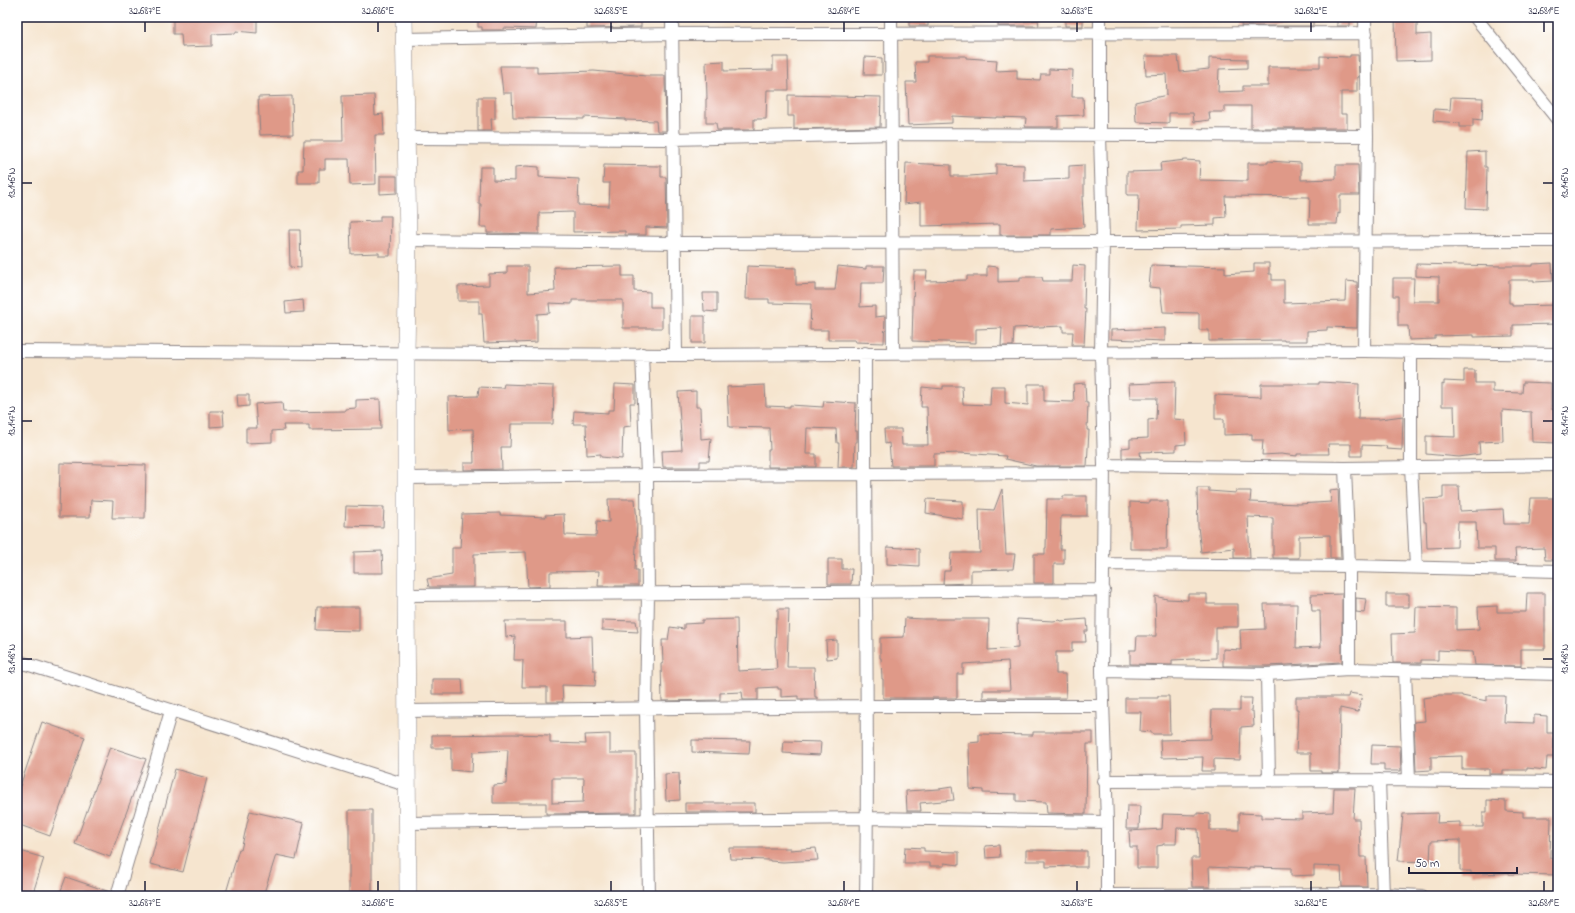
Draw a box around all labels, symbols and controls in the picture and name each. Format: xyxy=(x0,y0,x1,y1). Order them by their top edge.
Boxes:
text: 32.687°E xyxy=(129,4,161,19)
text: 32.686°E xyxy=(362,4,394,19)
text: 32.685°E xyxy=(594,4,628,19)
text: 32.684°E xyxy=(828,4,860,19)
text: 32.683°E xyxy=(1061,4,1093,19)
text: 32.682°E xyxy=(1295,4,1328,19)
text: 32.681°E xyxy=(1528,4,1560,19)
text: 13.146°N xyxy=(5,168,20,198)
text: 13.146°N xyxy=(1558,168,1573,198)
text: 13.147°N xyxy=(5,406,20,436)
text: 13.147°N xyxy=(1558,406,1573,436)
text: 13.148°N xyxy=(5,644,20,674)
text: 13.148°N xyxy=(1558,644,1573,674)
scale bar xyxy=(1409,849,1517,875)
text: 50 m xyxy=(1415,855,1439,873)
text: 32.687°E xyxy=(129,896,161,911)
text: 32.686°E xyxy=(362,896,394,911)
text: 32.685°E xyxy=(594,896,628,911)
text: 32.684°E xyxy=(828,896,860,911)
text: 32.683°E xyxy=(1061,896,1093,911)
text: 32.682°E xyxy=(1295,896,1328,911)
text: 32.681°E xyxy=(1528,896,1560,911)

